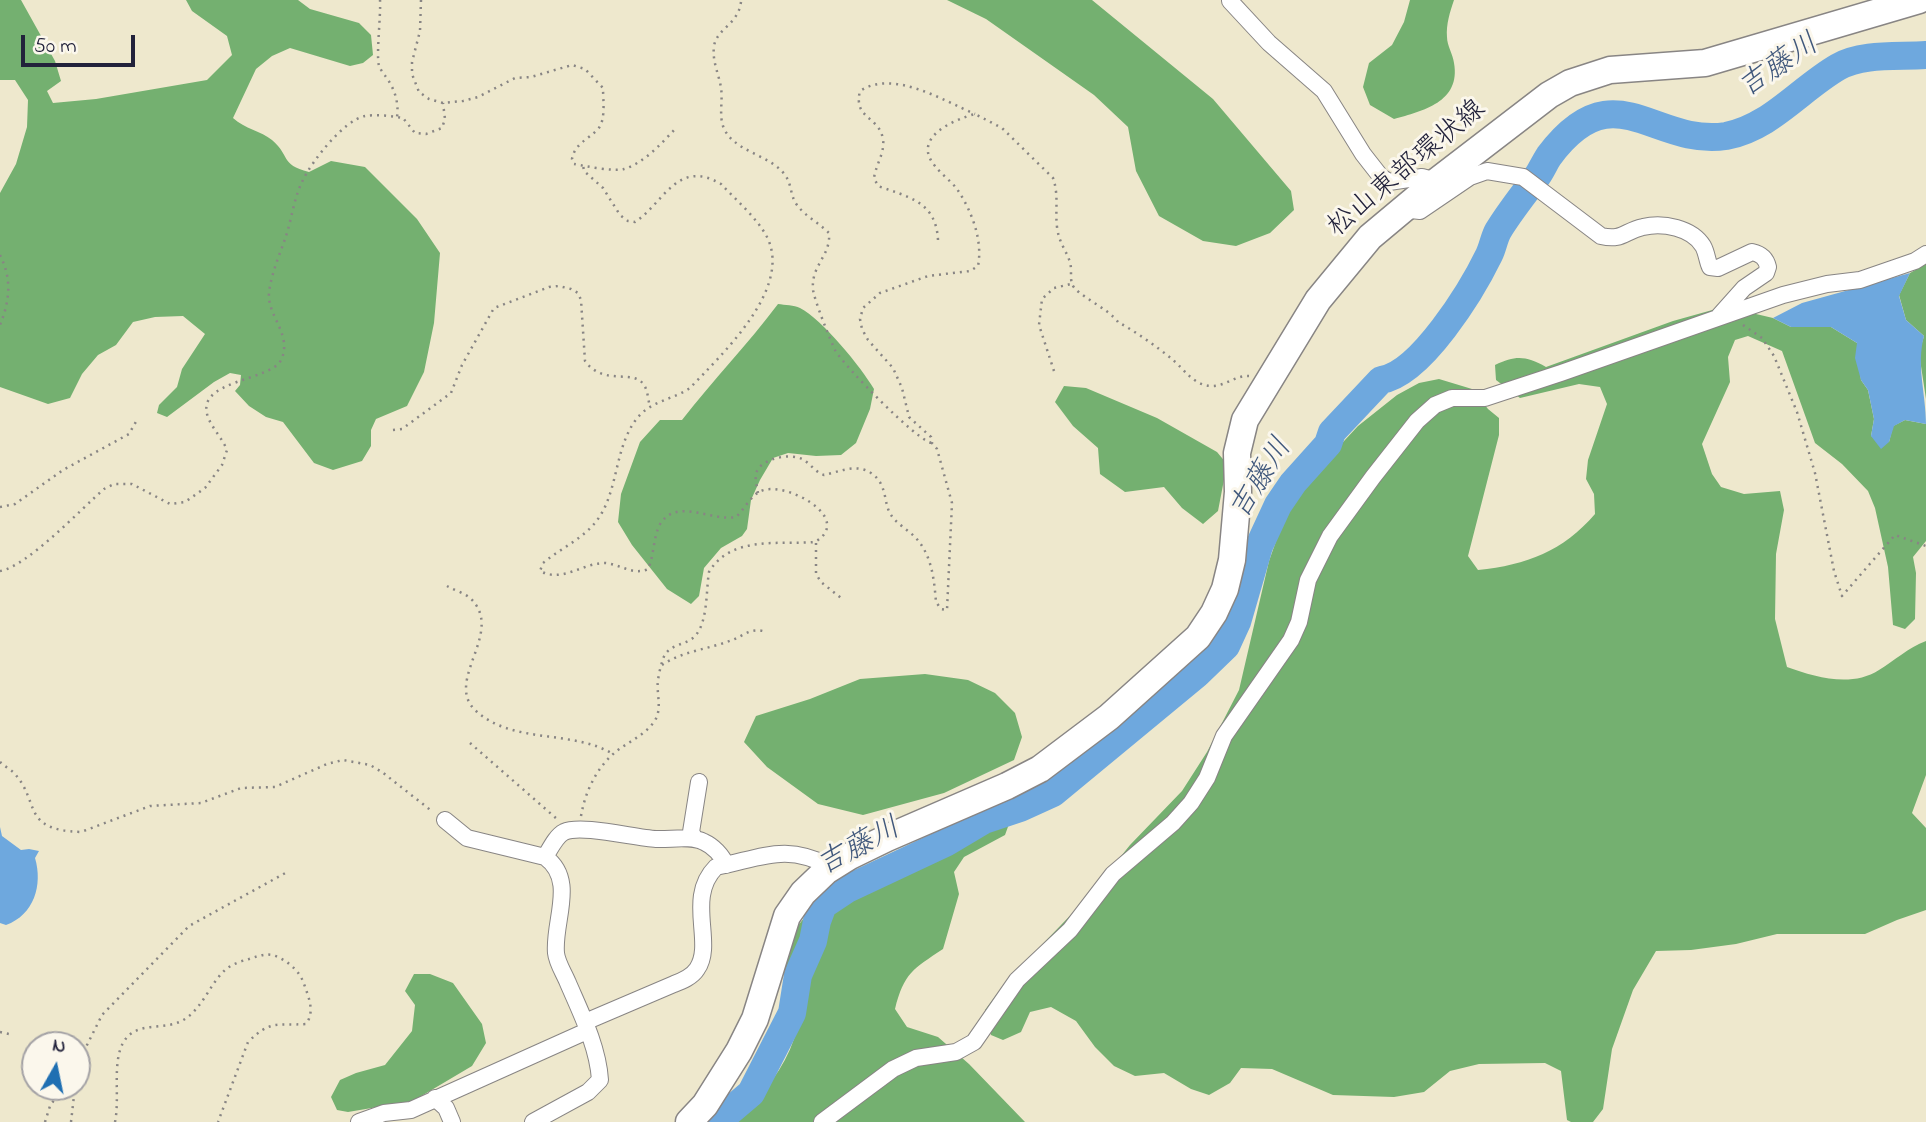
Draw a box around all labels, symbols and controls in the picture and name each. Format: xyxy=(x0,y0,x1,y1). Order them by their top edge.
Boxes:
scale bar xyxy=(24,21,138,65)
water label: 吉藤川 xyxy=(1733,28,1827,108)
text: 50 m xyxy=(34,32,77,62)
street label: 松山東部環状線 xyxy=(1322,94,1494,246)
water label: 吉藤川 xyxy=(1224,432,1302,528)
water label: 吉藤川 xyxy=(812,812,908,886)
north arrow xyxy=(21,1031,91,1101)
text: N xyxy=(51,1032,67,1061)

